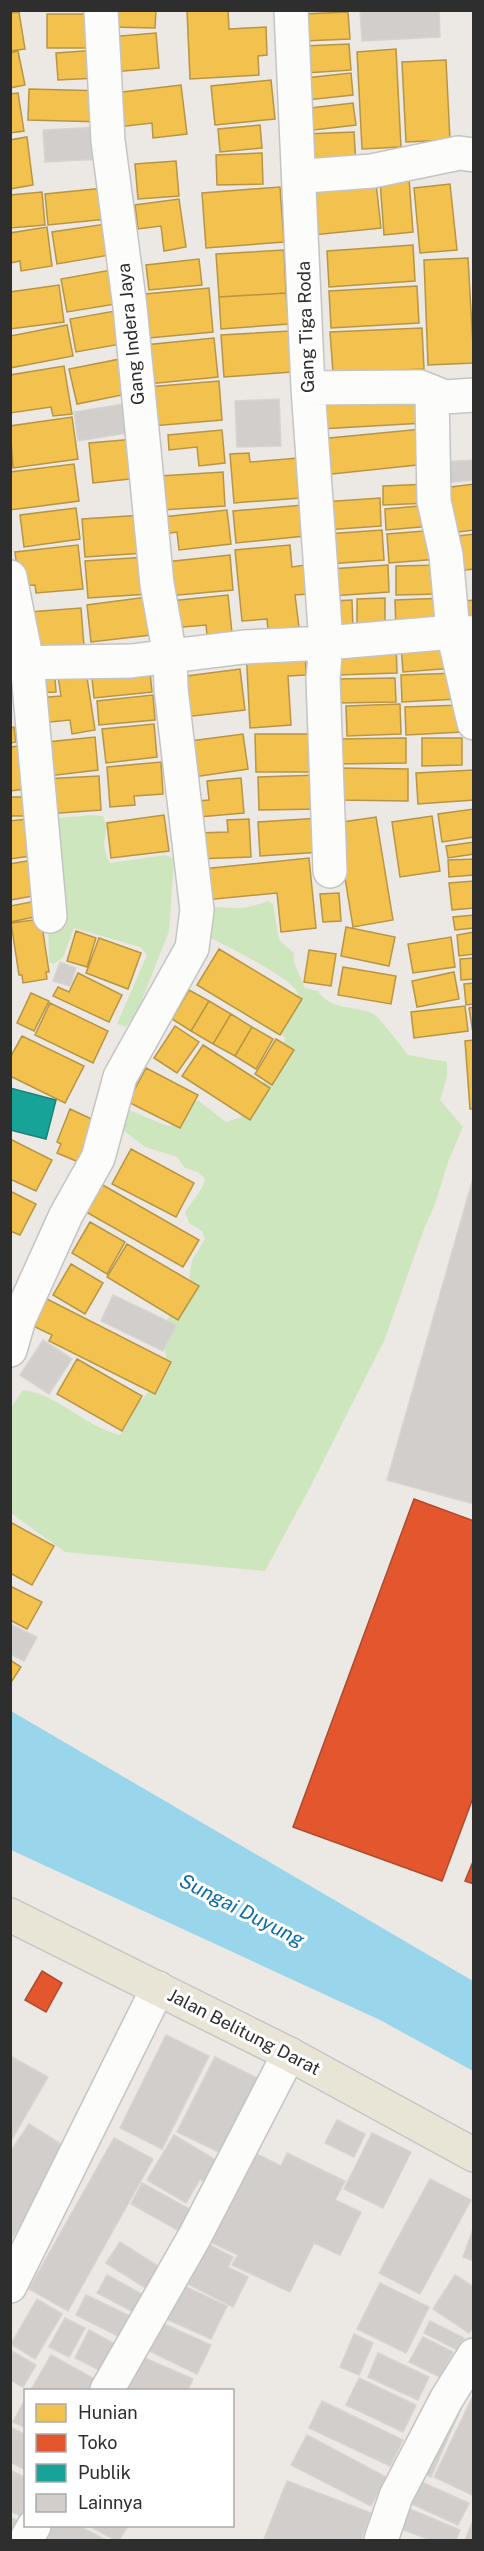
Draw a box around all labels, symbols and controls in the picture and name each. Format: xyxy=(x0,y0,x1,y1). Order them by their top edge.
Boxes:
street label: Gang Tiga Roda xyxy=(293,261,318,393)
street label: Gang Indera Jaya xyxy=(113,262,148,406)
water label: Sungai Duyung xyxy=(176,1868,309,1952)
street label: Jalan Belitung Darat xyxy=(164,1984,324,2079)
legend xyxy=(24,2389,234,2527)
text: Hunian xyxy=(78,2402,138,2423)
text: Toko xyxy=(78,2432,117,2453)
text: Publik xyxy=(78,2462,131,2483)
text: Lainnya xyxy=(78,2492,142,2513)

